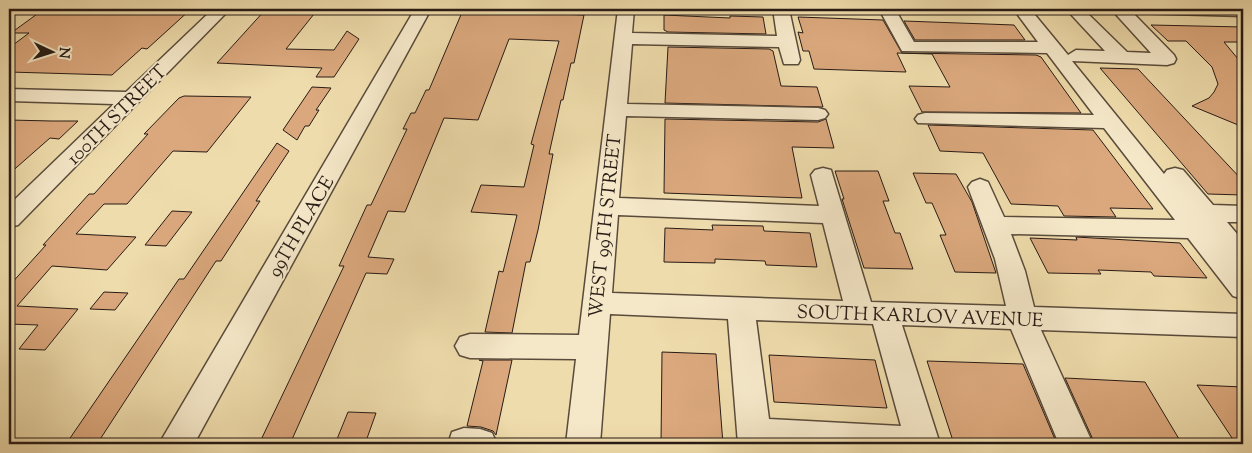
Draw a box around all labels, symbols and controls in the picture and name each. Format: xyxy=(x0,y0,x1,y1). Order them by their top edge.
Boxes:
north arrow xyxy=(28,28,78,78)
text: N xyxy=(53,46,73,59)
street label: 100TH STREET xyxy=(62,60,174,172)
street label: WEST 99TH STREET xyxy=(583,133,630,320)
street label: 99TH PLACE xyxy=(262,171,342,283)
street label: SOUTH KARLOV AVENUE xyxy=(796,300,1044,335)

